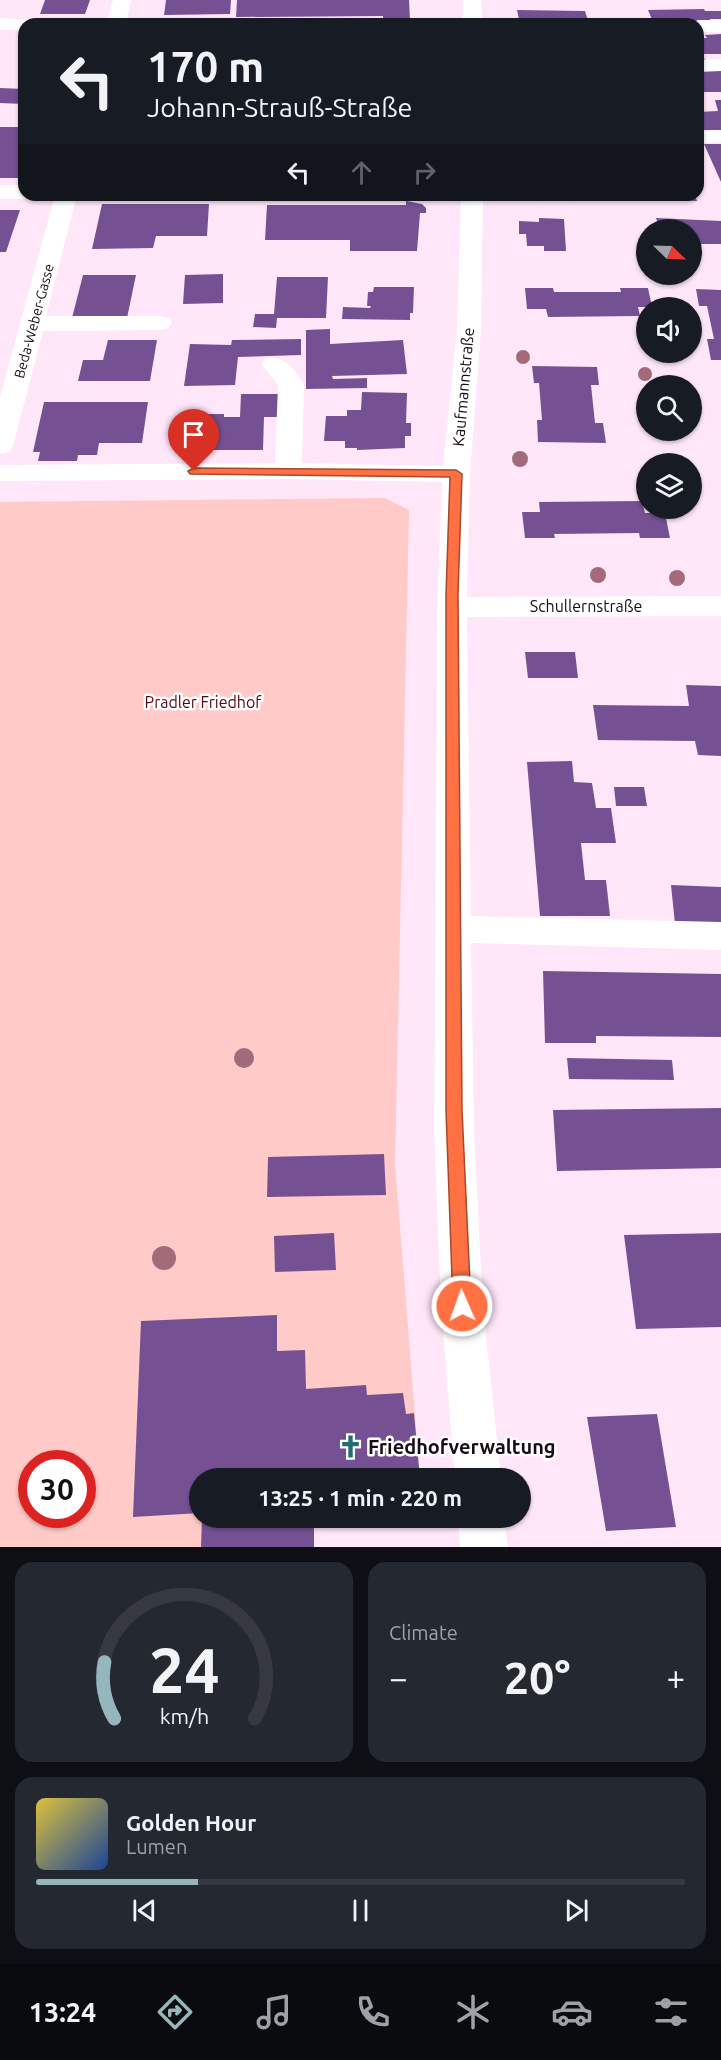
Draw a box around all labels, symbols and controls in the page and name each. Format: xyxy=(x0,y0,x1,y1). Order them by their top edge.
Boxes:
icon: left xyxy=(48,42,126,120)
text: 170 m xyxy=(147,43,264,90)
text: Johann-Strauß-Straße xyxy=(147,92,412,122)
icon: left xyxy=(282,156,315,189)
icon: ahead xyxy=(345,156,378,189)
icon: right xyxy=(408,156,441,189)
north arrow xyxy=(636,219,702,285)
map controls xyxy=(636,219,702,519)
street label: Beda-Weber-Gasse xyxy=(11,262,57,380)
button: sound xyxy=(636,297,702,363)
street label: Kaufmannstraße xyxy=(449,327,477,447)
button: search xyxy=(636,375,702,441)
pin xyxy=(168,409,219,471)
icon: arrive xyxy=(177,418,210,451)
button: layers xyxy=(636,453,702,519)
street label: Schullernstraße xyxy=(530,597,642,615)
park label: Pradler Friedhof xyxy=(145,693,262,711)
position arrow xyxy=(430,1274,494,1338)
church icon: Friedhofverwaltung xyxy=(337,1433,363,1459)
place label: Friedhofverwaltung xyxy=(368,1435,556,1458)
speed limit sign: 30 xyxy=(18,1450,96,1528)
text: 13:25 · 1 min · 220 m xyxy=(258,1485,462,1510)
text: Climate xyxy=(389,1621,458,1644)
text: 24 xyxy=(149,1635,219,1705)
text: 20° xyxy=(504,1652,570,1703)
text: − xyxy=(389,1659,408,1696)
text: + xyxy=(666,1659,685,1696)
text: km/h xyxy=(159,1704,209,1728)
text: Golden Hour xyxy=(126,1810,256,1835)
text: Lumen xyxy=(126,1835,187,1858)
icon: previous xyxy=(128,1894,161,1927)
icon: pause xyxy=(344,1894,377,1927)
icon: next xyxy=(560,1894,593,1927)
icon: directions xyxy=(154,1991,196,2033)
icon: music xyxy=(253,1991,295,2033)
icon: phone xyxy=(352,1991,394,2033)
icon: climate xyxy=(452,1991,494,2033)
icon: car xyxy=(551,1991,593,2033)
icon: filters xyxy=(650,1991,692,2033)
text: 13:24 xyxy=(29,1997,96,2027)

